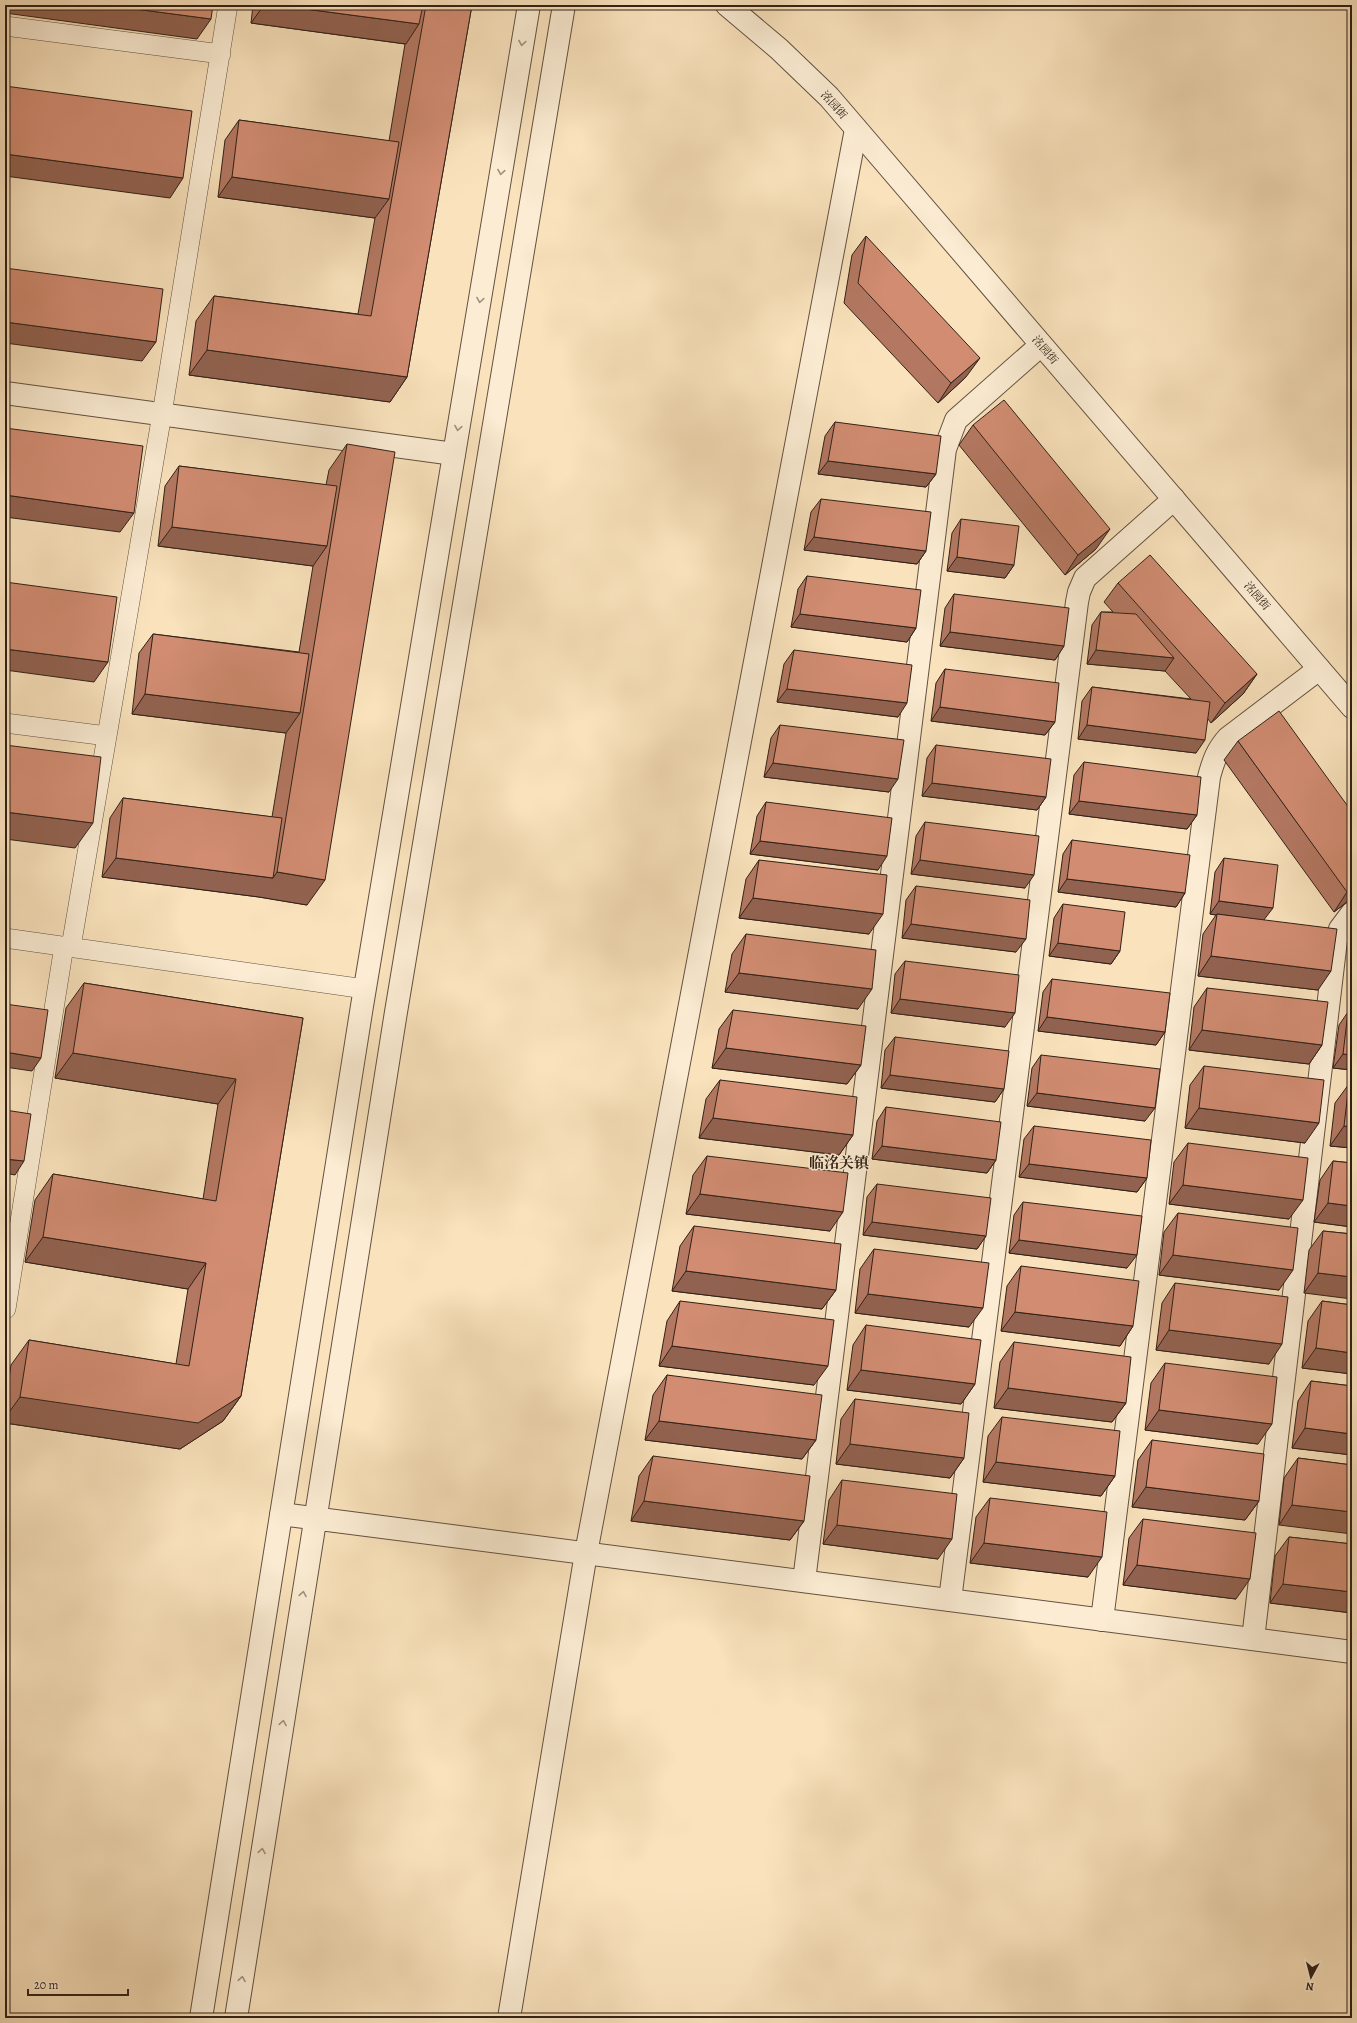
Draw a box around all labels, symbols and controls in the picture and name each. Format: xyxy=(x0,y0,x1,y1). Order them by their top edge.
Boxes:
one-way arrow xyxy=(518,40,527,47)
street label: 洺园街 xyxy=(817,88,851,122)
one-way arrow xyxy=(497,169,506,175)
one-way arrow xyxy=(476,297,484,303)
street label: 洺园街 xyxy=(1029,333,1061,367)
one-way arrow xyxy=(454,425,463,431)
street label: 洺园街 xyxy=(1241,579,1273,613)
district label: 临洺关镇 xyxy=(809,1153,869,1173)
one-way arrow xyxy=(299,1591,307,1597)
one-way arrow xyxy=(278,1720,287,1726)
one-way arrow xyxy=(258,1848,266,1854)
north arrow xyxy=(1291,1957,1331,1997)
scale bar xyxy=(28,1971,128,1997)
one-way arrow xyxy=(237,1976,246,1983)
text: 20 m xyxy=(34,1977,58,1993)
text: N xyxy=(1305,1978,1315,1994)

